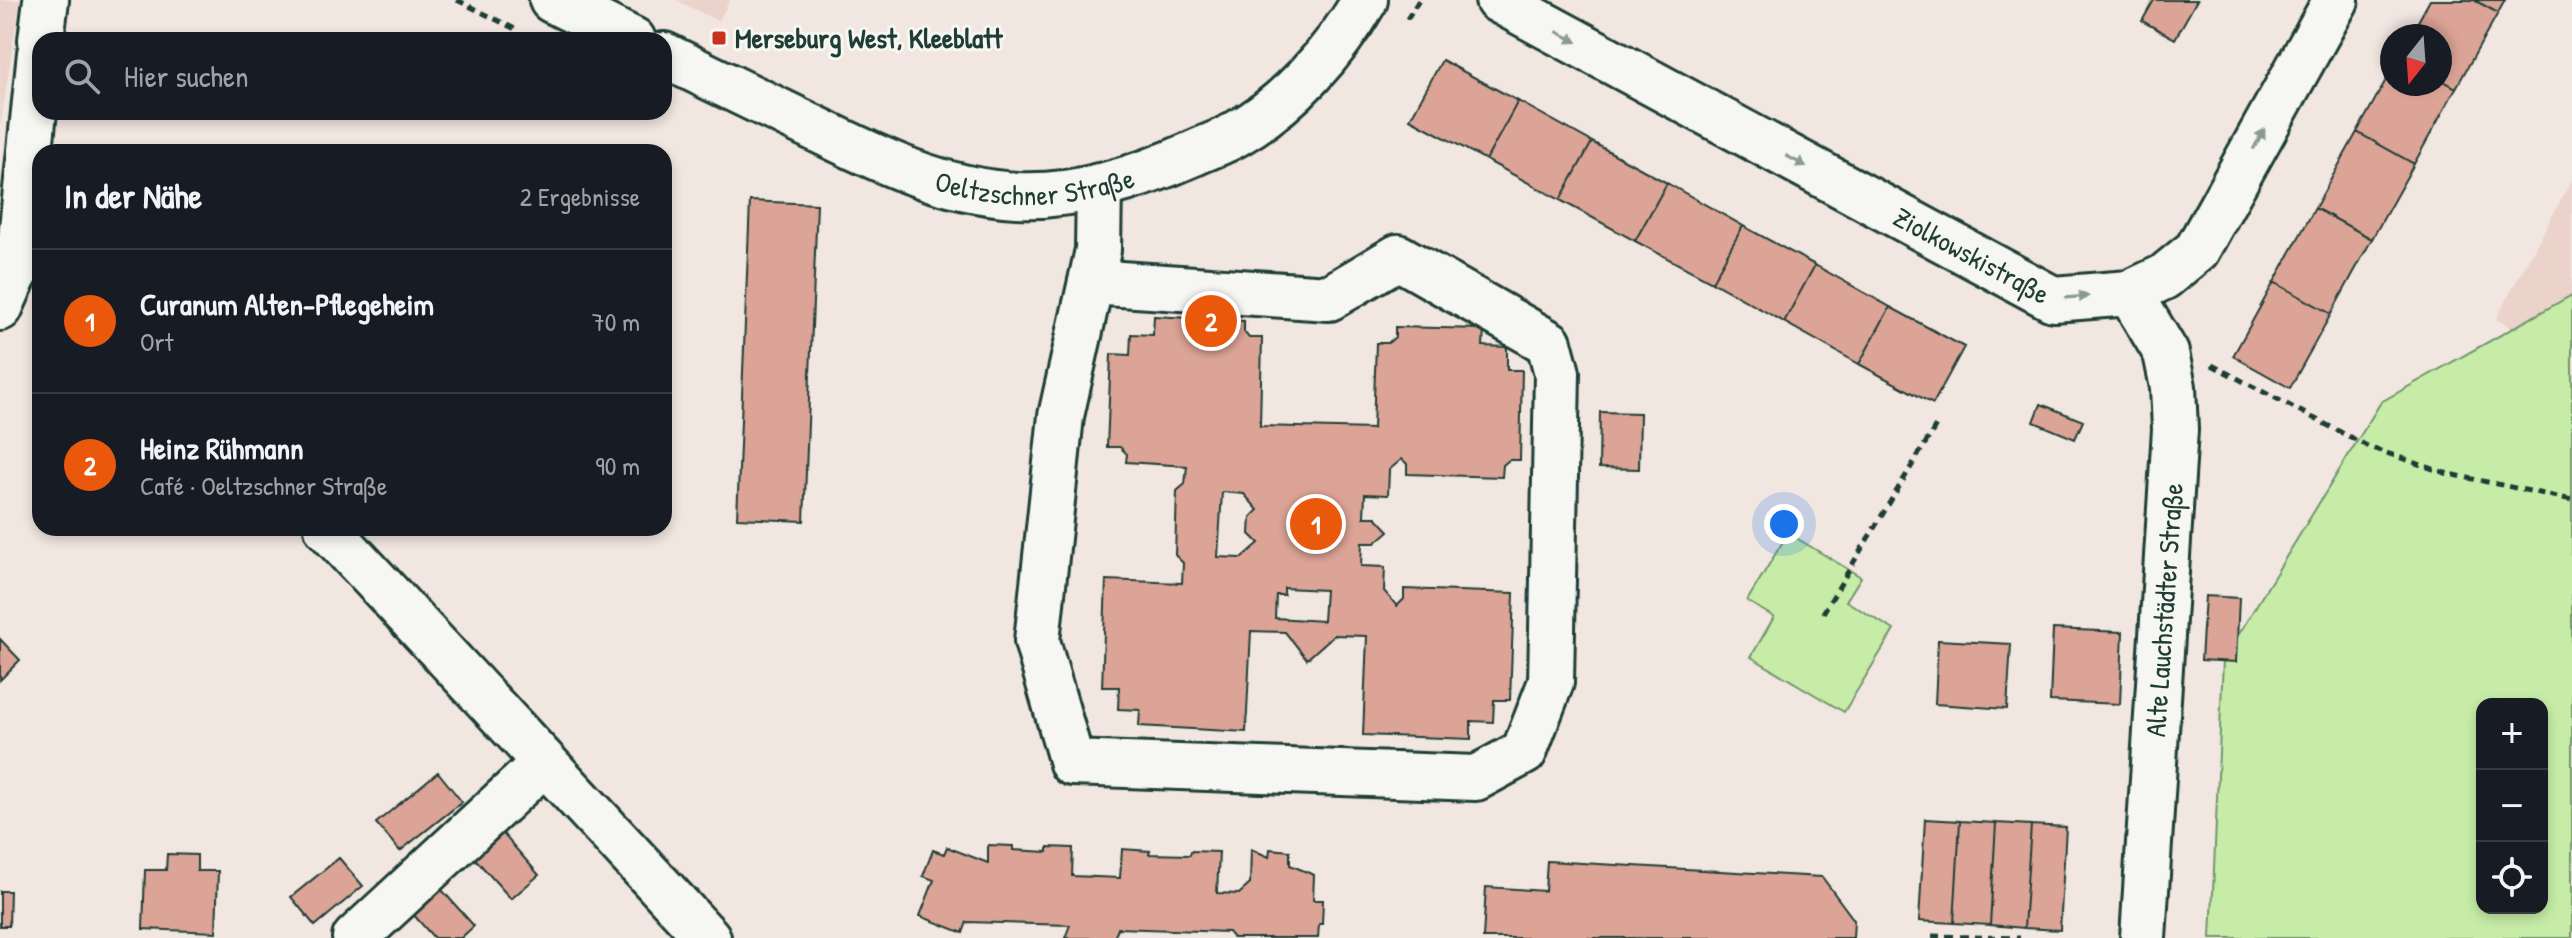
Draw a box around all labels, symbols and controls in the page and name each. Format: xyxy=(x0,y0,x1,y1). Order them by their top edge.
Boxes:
place label: Merseburg West, Kleeblatt xyxy=(735,19,1004,58)
north arrow xyxy=(2380,24,2452,96)
marker: Merseburg West, Kleeblatt xyxy=(710,29,728,47)
one-way arrow xyxy=(1556,30,1578,44)
search box xyxy=(32,32,672,120)
icon: search xyxy=(60,54,104,98)
text: Hier suchen xyxy=(124,56,248,96)
one-way arrow xyxy=(2251,128,2265,150)
one-way arrow xyxy=(1784,154,1807,167)
street label: Oeltzschner Straße xyxy=(931,159,1139,214)
text: In der Nähe xyxy=(64,173,202,219)
text: 2 Ergebnisse xyxy=(520,179,640,214)
street label: Ziolkowskistraße xyxy=(1887,198,2056,313)
text: Curanum Alten-Pflegeheim xyxy=(140,284,434,324)
one-way arrow xyxy=(2065,290,2090,303)
pin: 2 xyxy=(1185,291,1237,351)
text: 1 xyxy=(85,304,95,339)
text: 70 m xyxy=(592,304,640,339)
text: Ort xyxy=(140,324,173,359)
text: Heinz Rühmann xyxy=(140,428,304,468)
text: 2 xyxy=(84,448,96,483)
text: 90 m xyxy=(595,448,640,483)
text: Café · Oeltzschner Straße xyxy=(140,468,387,503)
street label: Alte Lauchstädter Straße xyxy=(2136,482,2192,738)
pin: 1 xyxy=(1290,494,1342,554)
your location xyxy=(1764,504,1804,544)
map controls xyxy=(2476,698,2548,914)
button: + xyxy=(2476,698,2548,770)
button: − xyxy=(2476,770,2548,842)
button: locate xyxy=(2476,842,2548,914)

